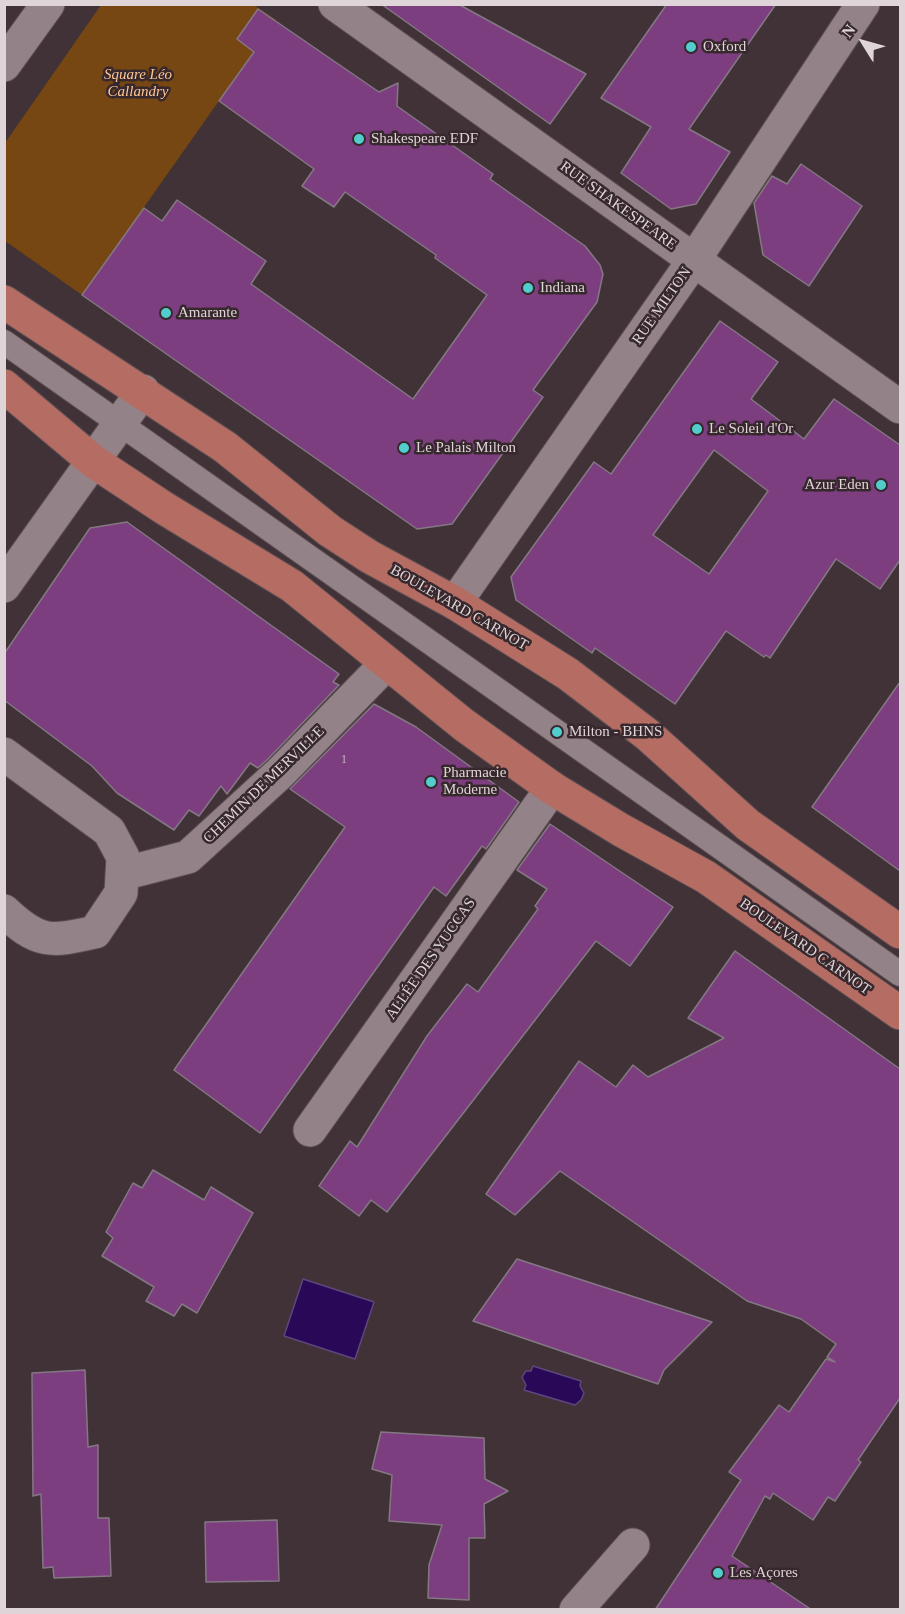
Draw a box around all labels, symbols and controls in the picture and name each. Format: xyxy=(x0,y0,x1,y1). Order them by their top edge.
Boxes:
north arrow xyxy=(833,12,893,72)
text: N xyxy=(838,21,858,41)
place label: Oxford xyxy=(703,38,746,56)
marker: Oxford xyxy=(684,40,698,54)
park label: Square Léo Callandry xyxy=(104,66,172,101)
place label: Shakespeare EDF xyxy=(371,130,478,148)
marker: Shakespeare EDF xyxy=(352,132,366,146)
street label: RUE SHAKESPEARE xyxy=(556,158,680,254)
street label: RUE MILTON xyxy=(629,264,695,348)
place label: Indiana xyxy=(540,279,585,297)
marker: Indiana xyxy=(521,281,535,295)
place label: Amarante xyxy=(178,304,237,322)
marker: Amarante xyxy=(159,306,173,320)
place label: Le Soleil d'Or xyxy=(709,420,793,438)
marker: Le Soleil d'Or xyxy=(690,422,704,436)
place label: Le Palais Milton xyxy=(416,439,516,457)
marker: Le Palais Milton xyxy=(397,441,411,455)
place label: Azur Eden xyxy=(804,476,869,494)
marker: Azur Eden xyxy=(874,478,888,492)
street label: BOULEVARD CARNOT xyxy=(387,561,531,655)
street label: CHEMIN DE MERVILLE xyxy=(200,723,328,847)
place label: Milton - BHNS xyxy=(569,723,662,741)
marker: Milton - BHNS xyxy=(550,725,564,739)
house number: 1 xyxy=(341,753,347,767)
place label: Pharmacie Moderne xyxy=(443,764,506,799)
marker: Pharmacie Moderne xyxy=(424,775,438,789)
street label: ALLÉE DES YUCCAS xyxy=(382,895,480,1023)
street label: BOULEVARD CARNOT xyxy=(736,895,874,999)
place label: Les Açores xyxy=(730,1564,798,1582)
marker: Les Açores xyxy=(711,1566,725,1580)

